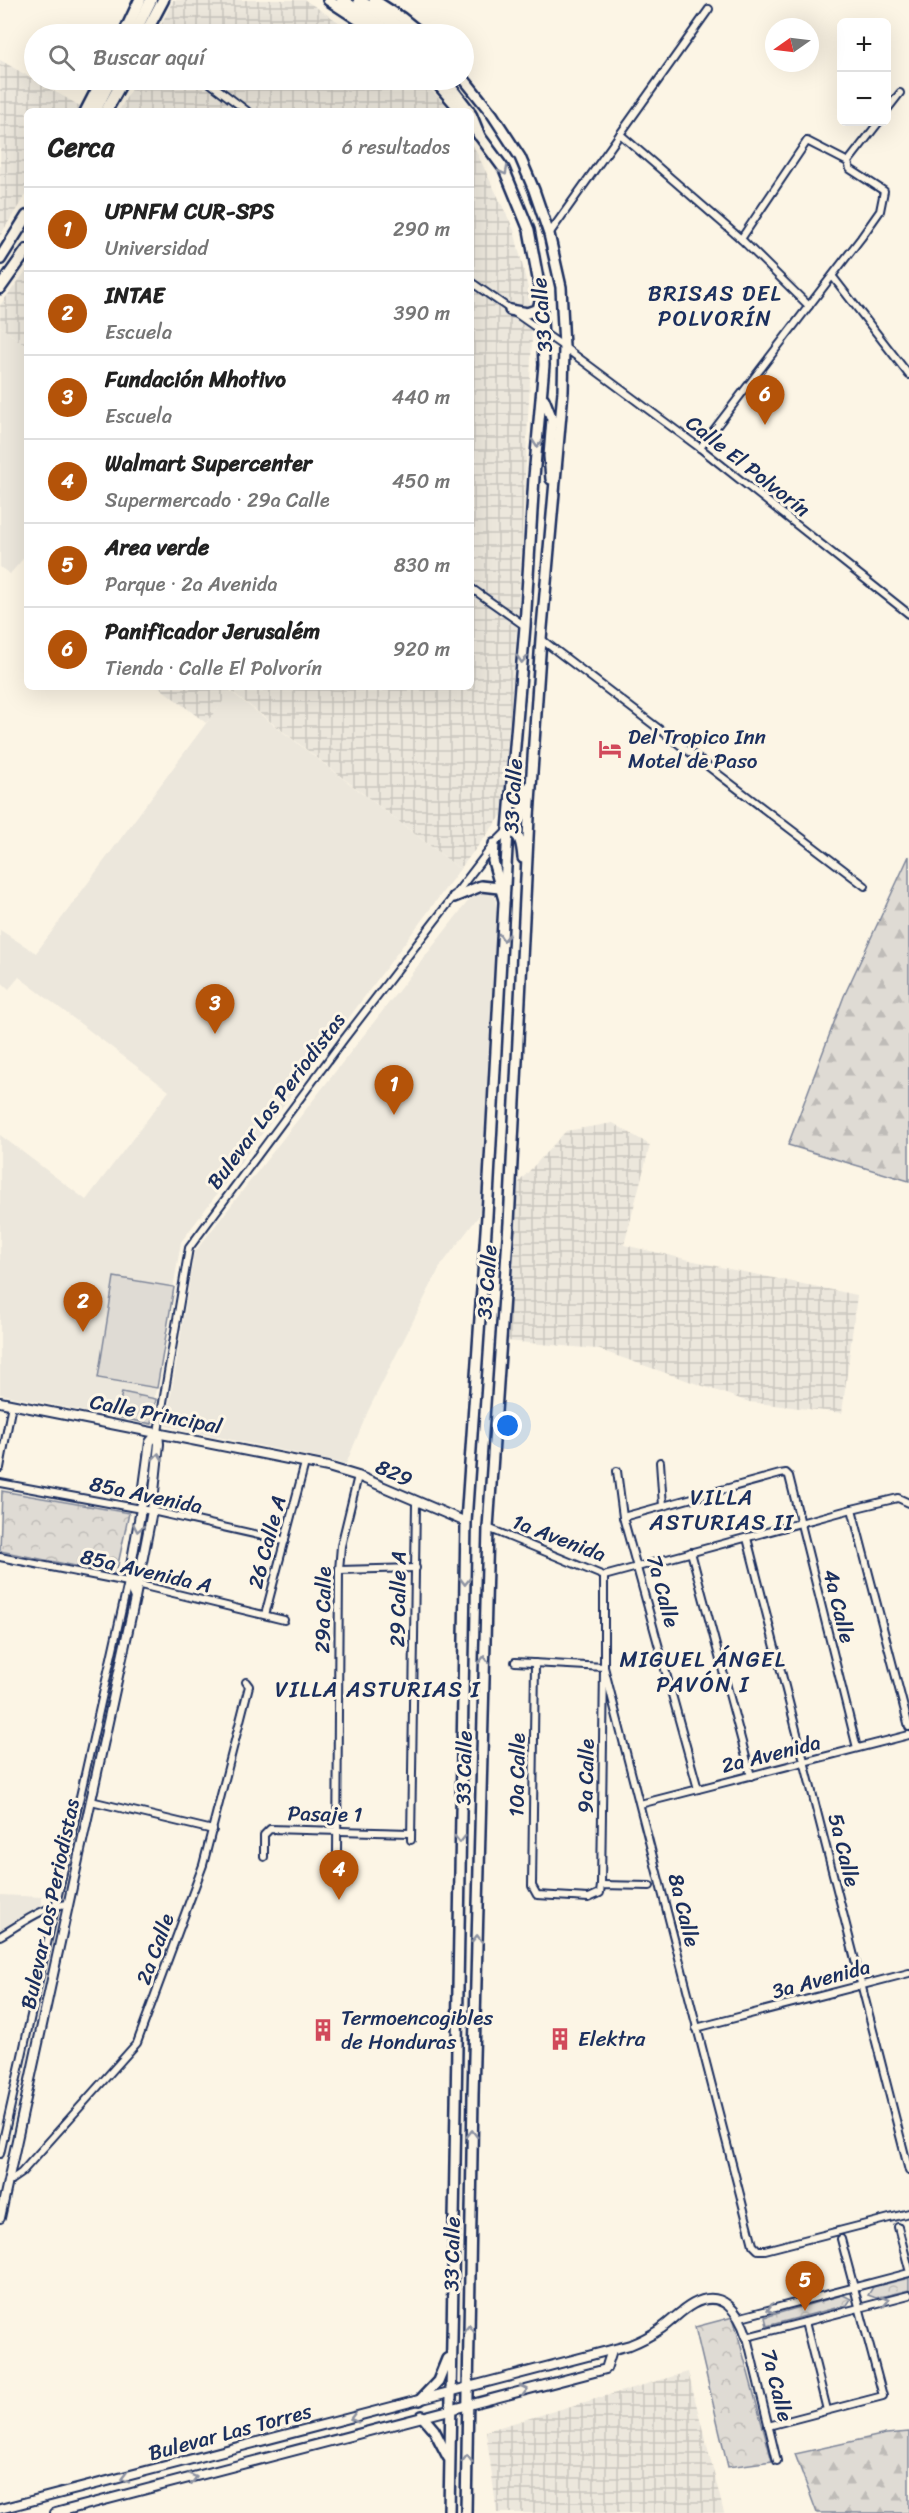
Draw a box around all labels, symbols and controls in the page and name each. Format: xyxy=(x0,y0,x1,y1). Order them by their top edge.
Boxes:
north arrow xyxy=(765,18,819,72)
map controls xyxy=(837,18,891,126)
button: + xyxy=(837,18,891,72)
search box xyxy=(24,24,474,90)
text: Buscar aquí xyxy=(93,38,205,77)
icon: search xyxy=(45,41,78,74)
button: − xyxy=(837,72,891,126)
text: Cerca xyxy=(48,124,114,170)
text: 6 resultados xyxy=(342,130,450,165)
one-way arrow xyxy=(497,165,508,176)
text: UPNFM CUR-SPS xyxy=(105,192,274,231)
text: 1 xyxy=(63,212,72,247)
text: 290 m xyxy=(393,212,450,247)
text: Universidad xyxy=(105,231,208,266)
district label: BRISAS DEL POLVORÍN xyxy=(648,274,782,338)
text: INTAE xyxy=(105,276,165,315)
street label: 33 Calle xyxy=(520,276,564,354)
text: 2 xyxy=(62,296,73,331)
text: 390 m xyxy=(394,296,450,331)
text: Escuela xyxy=(105,315,172,350)
text: Fundación Mhotivo xyxy=(105,360,286,399)
pin: 6 xyxy=(746,376,784,425)
text: 3 xyxy=(62,380,73,415)
text: 440 m xyxy=(392,380,450,415)
text: Escuela xyxy=(105,399,172,434)
street label: Calle El Polvorín xyxy=(677,405,819,527)
one-way arrow xyxy=(531,439,544,448)
text: Walmart Supercenter xyxy=(105,444,312,483)
text: 4 xyxy=(61,464,74,499)
text: 450 m xyxy=(392,464,450,499)
text: Supermercado · 29a Calle xyxy=(105,483,330,518)
text: Area verde xyxy=(105,528,209,567)
text: 5 xyxy=(61,548,74,583)
text: 830 m xyxy=(394,548,450,583)
text: Parque · 2a Avenida xyxy=(105,567,278,602)
text: Panificador Jerusalém xyxy=(105,612,320,651)
text: 6 xyxy=(62,632,73,667)
text: 920 m xyxy=(393,632,450,667)
text: Tienda · Calle El Polvorín xyxy=(105,651,322,686)
one-way arrow xyxy=(516,654,529,663)
place label: Del Tropico Inn Motel de Paso xyxy=(628,718,766,780)
hotel icon: Del Tropico Inn Motel de Paso xyxy=(597,736,623,762)
street label: 33 Calle xyxy=(492,757,534,834)
one-way arrow xyxy=(497,933,510,942)
pin: 3 xyxy=(196,984,234,1034)
street label: Bulevar Los Periodistas xyxy=(196,1004,356,1198)
pin: 1 xyxy=(374,1066,414,1115)
street label: 33 Calle xyxy=(465,1243,509,1321)
pin: 2 xyxy=(64,1282,103,1332)
street label: Calle Principal xyxy=(87,1383,226,1446)
your location xyxy=(493,1411,522,1440)
street label: 829 xyxy=(369,1448,419,1498)
one-way arrow xyxy=(151,1452,164,1462)
street label: 85a Avenida xyxy=(86,1465,206,1526)
district label: VILLA ASTURIAS II xyxy=(648,1478,795,1542)
street label: 26 Calle A xyxy=(236,1491,298,1593)
street label: 1a Avenida xyxy=(506,1503,612,1573)
one-way arrow xyxy=(132,1523,145,1533)
street label: 85a Avenida A xyxy=(77,1537,215,1605)
street label: 7a Calle xyxy=(635,1550,691,1632)
street label: 29 Calle A xyxy=(378,1551,418,1647)
street label: 4a Calle xyxy=(812,1565,866,1647)
street label: 29a Calle xyxy=(303,1566,343,1654)
one-way arrow xyxy=(459,1576,471,1585)
district label: MIGUEL ÁNGEL PAVÓN I xyxy=(620,1640,786,1704)
one-way arrow xyxy=(478,1656,491,1665)
district label: VILLA ASTURIAS I xyxy=(275,1670,481,1709)
street label: 2a Avenida xyxy=(717,1723,825,1785)
street label: 33 Calle xyxy=(444,1730,484,1806)
street label: 10a Calle xyxy=(497,1733,537,1817)
street label: 9a Calle xyxy=(566,1738,606,1814)
street label: Pasaje 1 xyxy=(287,1794,363,1834)
street label: Bulevar Los Periodistas xyxy=(9,1795,91,2013)
street label: 5a Calle xyxy=(817,1809,871,1891)
one-way arrow xyxy=(454,1834,466,1843)
pin: 4 xyxy=(320,1850,358,1900)
street label: 8a Calle xyxy=(657,1869,711,1951)
street label: 2a Calle xyxy=(125,1908,185,1990)
one-way arrow xyxy=(471,1935,484,1944)
street label: 3a Avenida xyxy=(767,1948,875,2010)
place label: Termoencogibles de Honduras xyxy=(341,1999,493,2061)
building icon: Termoencogibles de Honduras xyxy=(310,2017,336,2043)
place label: Elektra xyxy=(578,2020,646,2058)
building icon: Elektra xyxy=(547,2026,573,2052)
one-way arrow xyxy=(466,2130,479,2139)
street label: 33 Calle xyxy=(432,2216,472,2292)
pin: 5 xyxy=(786,2262,824,2311)
one-way arrow xyxy=(880,2296,890,2309)
one-way arrow xyxy=(766,2302,776,2315)
one-way arrow xyxy=(463,2325,475,2334)
street label: 7a Calle xyxy=(750,2345,804,2425)
one-way arrow xyxy=(519,2384,529,2397)
street label: Bulevar Las Torres xyxy=(144,2392,316,2472)
one-way arrow xyxy=(349,2411,360,2423)
one-way arrow xyxy=(461,2454,473,2463)
one-way arrow xyxy=(120,2470,130,2483)
one-way arrow xyxy=(187,2473,198,2485)

